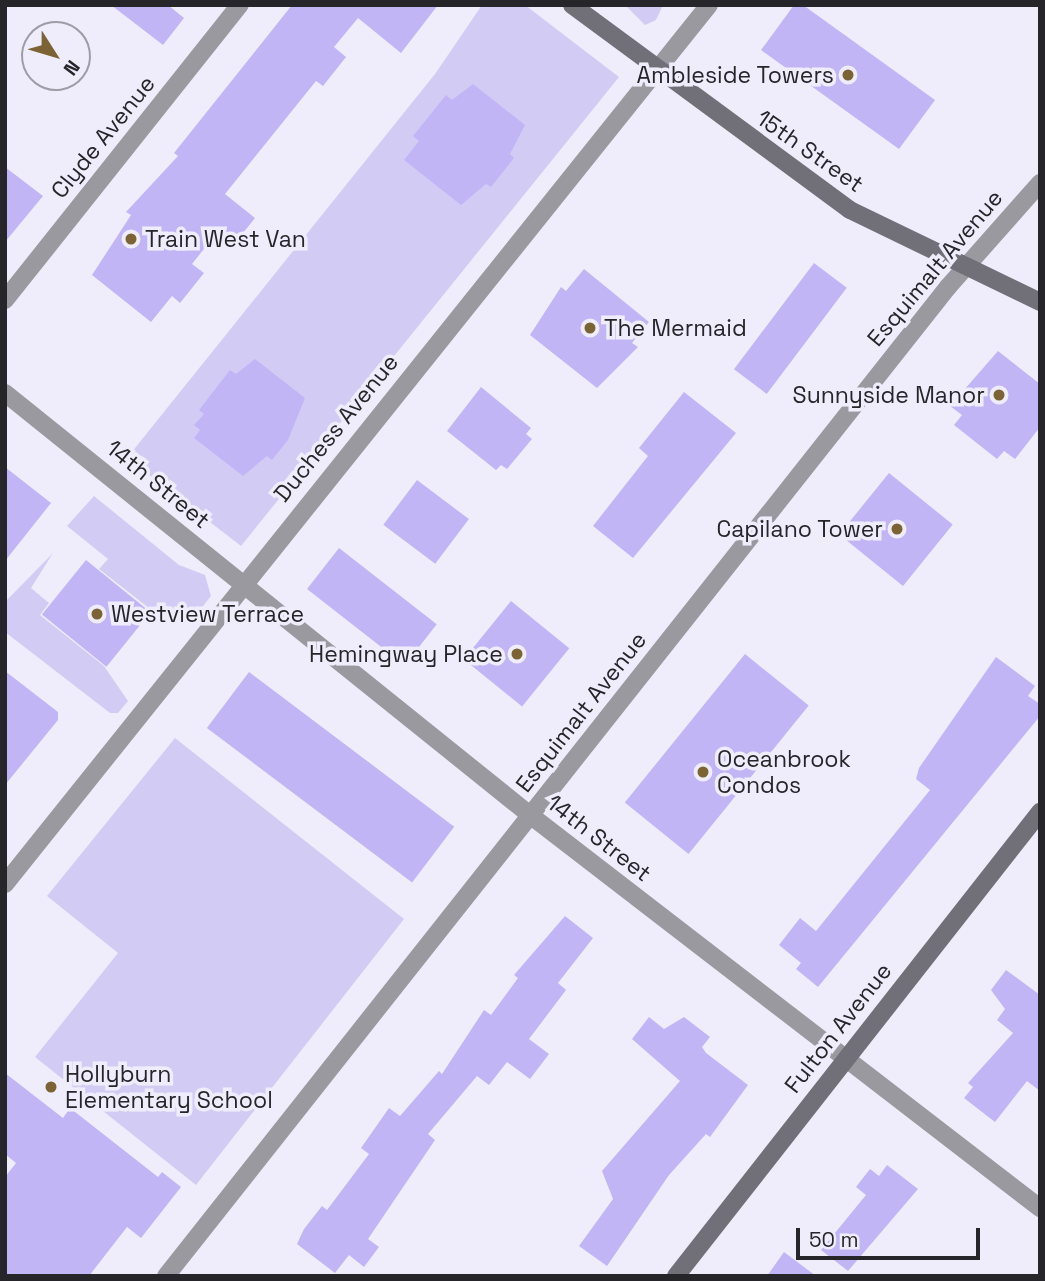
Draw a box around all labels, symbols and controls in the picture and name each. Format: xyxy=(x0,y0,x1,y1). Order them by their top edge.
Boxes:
north arrow xyxy=(21,21,91,91)
text: N xyxy=(58,55,85,80)
place label: Ambleside Towers xyxy=(636,61,834,89)
marker: Ambleside Towers xyxy=(840,67,856,83)
street label: Clyde Avenue xyxy=(45,70,161,204)
street label: 15th Street xyxy=(751,104,869,198)
street label: Esquimalt Avenue xyxy=(861,184,1009,352)
place label: Train West Van xyxy=(145,225,306,253)
marker: Train West Van xyxy=(123,231,139,247)
place label: The Mermaid xyxy=(604,314,747,342)
marker: The Mermaid xyxy=(582,320,598,336)
street label: Duchess Avenue xyxy=(268,349,404,507)
place label: Sunnyside Manor xyxy=(793,381,985,409)
marker: Sunnyside Manor xyxy=(991,387,1007,403)
street label: 14th Street xyxy=(101,434,215,534)
place label: Capilano Tower xyxy=(716,515,883,543)
marker: Capilano Tower xyxy=(889,521,905,537)
place label: Westview Terrace xyxy=(111,600,305,628)
marker: Westview Terrace xyxy=(89,606,105,622)
street label: Esquimalt Avenue xyxy=(510,626,652,798)
place label: Hemingway Place xyxy=(309,640,503,668)
marker: Hemingway Place xyxy=(509,646,525,662)
place label: Oceanbrook Condos xyxy=(717,745,851,799)
marker: Oceanbrook Condos xyxy=(695,764,711,780)
street label: 14th Street xyxy=(541,789,657,887)
street label: Fulton Avenue xyxy=(779,957,897,1099)
place label: Hollyburn Elementary School xyxy=(65,1060,273,1114)
marker: Hollyburn Elementary School xyxy=(43,1079,59,1095)
scale bar xyxy=(800,1214,984,1258)
text: 50 m xyxy=(809,1226,859,1253)

